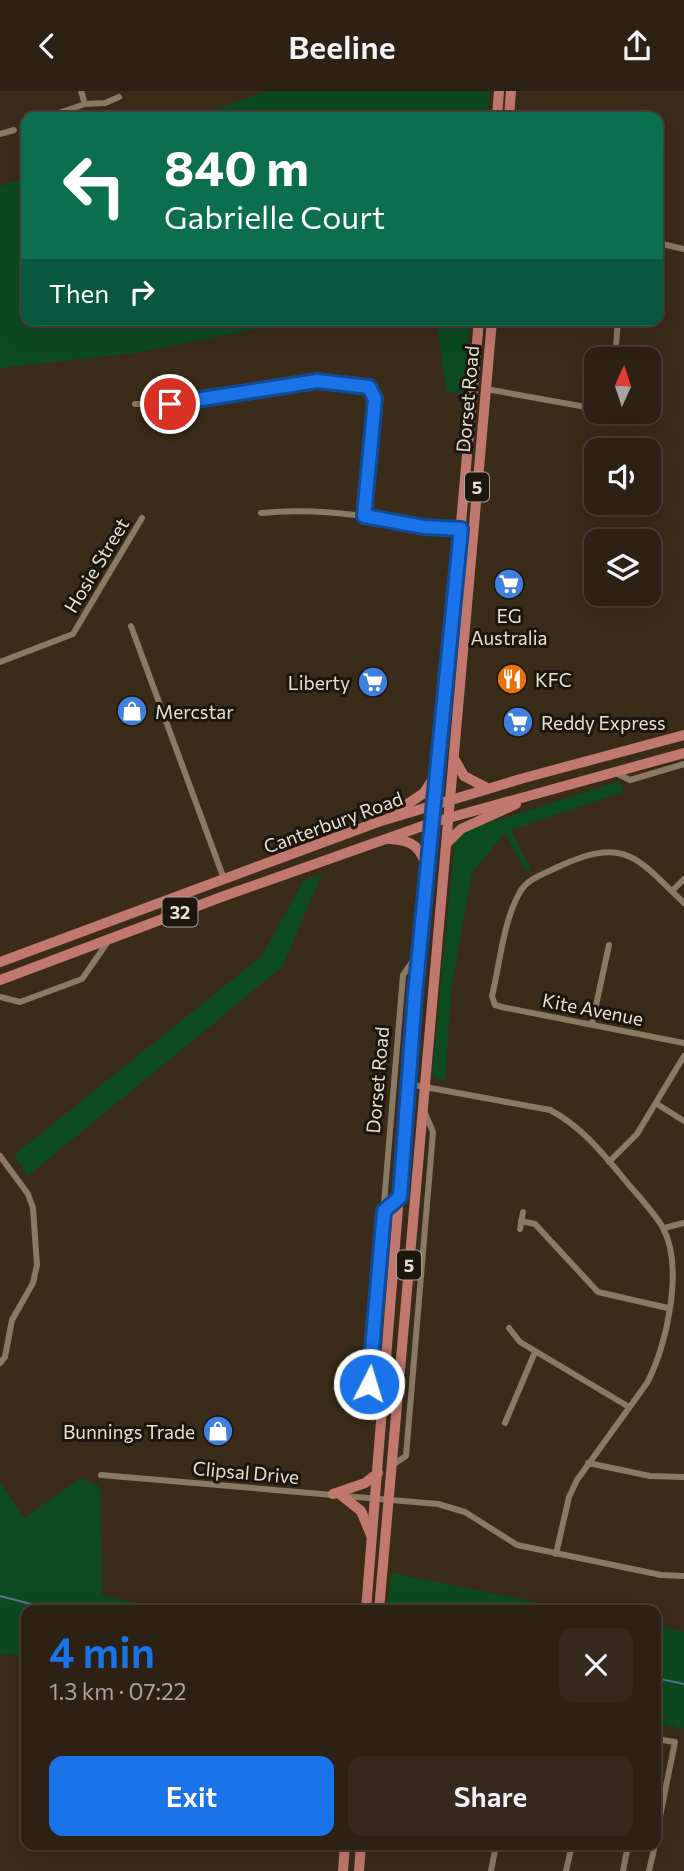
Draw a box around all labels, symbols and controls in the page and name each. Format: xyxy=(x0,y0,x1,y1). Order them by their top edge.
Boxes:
text: Beeline xyxy=(288,26,396,66)
icon: back xyxy=(28,27,66,65)
icon: share xyxy=(618,27,656,65)
text: 840 m xyxy=(164,136,309,196)
icon: left xyxy=(49,140,140,231)
text: Gabrielle Court xyxy=(164,196,385,236)
icon: right xyxy=(123,273,161,311)
text: Then xyxy=(49,277,109,308)
street label: Dorset Road xyxy=(451,345,483,453)
north arrow xyxy=(584,347,662,423)
map controls xyxy=(584,347,661,606)
pin xyxy=(140,374,200,434)
icon: arrive xyxy=(151,385,189,423)
button: sound xyxy=(584,438,661,515)
road number: 5 xyxy=(465,473,489,501)
street label: Hosie Street xyxy=(59,513,133,616)
button: layers xyxy=(584,529,661,606)
supermarket icon: EG Australia xyxy=(492,567,526,601)
place label: EG Australia xyxy=(471,604,547,649)
restaurant icon: KFC xyxy=(495,662,529,696)
supermarket icon: Liberty xyxy=(356,665,390,699)
place label: KFC xyxy=(535,668,572,691)
place label: Liberty xyxy=(288,671,350,694)
shop icon: Mercstar xyxy=(115,694,149,728)
place label: Mercstar xyxy=(155,700,234,723)
supermarket icon: Reddy Express xyxy=(501,705,535,739)
place label: Reddy Express xyxy=(541,711,666,734)
street label: Canterbury Road xyxy=(260,786,406,858)
road number: 32 xyxy=(162,897,198,927)
street label: Kite Avenue xyxy=(541,988,645,1030)
street label: Dorset Road xyxy=(361,1026,393,1134)
road number: 5 xyxy=(397,1251,421,1280)
position arrow xyxy=(332,1347,406,1421)
shop icon: Bunnings Trade xyxy=(201,1414,235,1448)
place label: Bunnings Trade xyxy=(63,1420,195,1443)
street label: Clipsal Drive xyxy=(192,1456,300,1488)
text: 4 min xyxy=(49,1625,155,1677)
button: close xyxy=(559,1628,633,1702)
text: 1.3 km · 07:22 xyxy=(49,1677,187,1705)
button: Exit xyxy=(49,1756,334,1836)
button: Share xyxy=(348,1756,633,1836)

